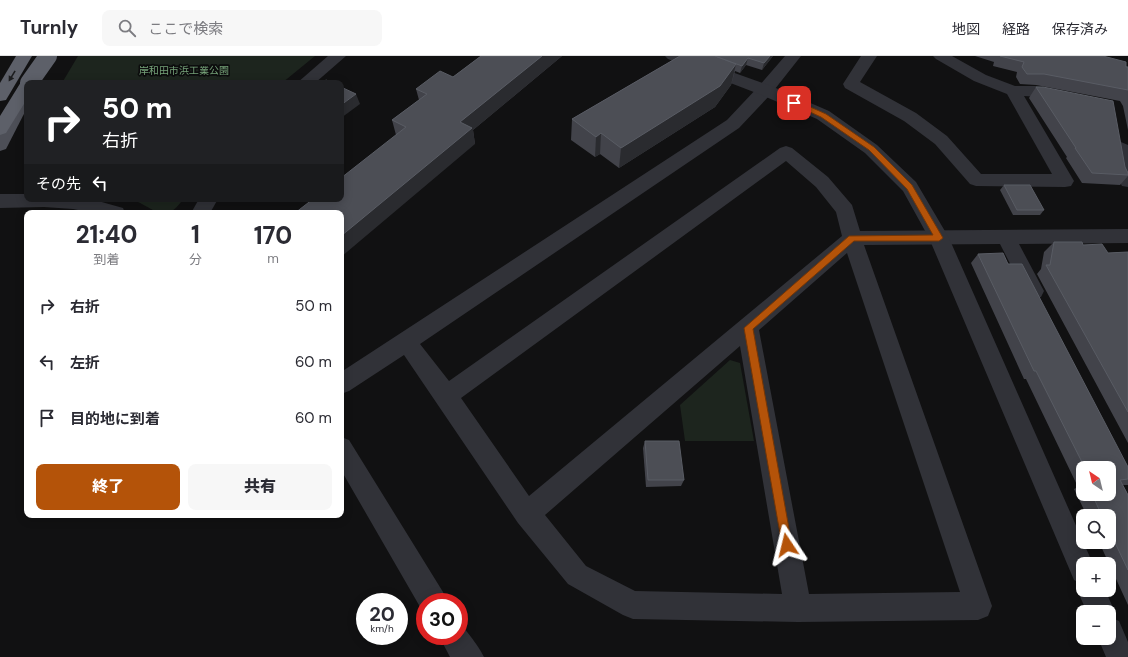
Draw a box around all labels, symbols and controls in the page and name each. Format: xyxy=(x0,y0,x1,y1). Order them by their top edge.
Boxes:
search box xyxy=(102,10,382,46)
text: Turnly xyxy=(20,15,78,40)
icon: search xyxy=(116,17,138,39)
text: ここで検索 xyxy=(148,19,223,39)
text: 地図 xyxy=(952,20,980,38)
text: 経路 xyxy=(1002,20,1030,38)
text: 保存済み xyxy=(1052,20,1108,38)
park label: 岸和田市浜工業公園 xyxy=(139,64,229,77)
one-way arrow xyxy=(8,71,16,81)
pin xyxy=(777,86,811,120)
text: 50 m xyxy=(102,90,172,127)
icon: arrive xyxy=(783,92,805,114)
icon: right xyxy=(36,96,88,148)
text: 右折 xyxy=(102,129,138,153)
icon: left xyxy=(89,172,111,194)
text: その先 xyxy=(36,174,81,194)
text: 21:40 xyxy=(76,219,137,250)
text: 1 xyxy=(191,219,200,250)
text: 170 xyxy=(254,220,292,251)
text: m xyxy=(267,250,279,267)
text: 到着 xyxy=(94,251,120,268)
text: 分 xyxy=(189,251,202,268)
icon: right xyxy=(36,295,58,317)
text: 50 m xyxy=(295,296,332,316)
text: 右折 xyxy=(70,297,100,317)
icon: left xyxy=(36,351,58,373)
text: 60 m xyxy=(295,352,332,372)
text: 左折 xyxy=(70,353,100,373)
icon: arrive xyxy=(36,407,58,429)
text: 60 m xyxy=(295,408,332,428)
text: 目的地に到着 xyxy=(70,409,160,429)
north arrow xyxy=(1076,461,1116,501)
map controls xyxy=(1076,461,1116,645)
button: 終了 xyxy=(36,464,180,510)
button: 共有 xyxy=(188,464,332,510)
button: search xyxy=(1076,509,1116,549)
position arrow xyxy=(766,524,808,566)
button: + xyxy=(1076,557,1116,597)
speed limit sign: 30 xyxy=(416,593,468,645)
text: 20 xyxy=(369,601,395,627)
button: − xyxy=(1076,605,1116,645)
text: km/h xyxy=(370,622,394,635)

